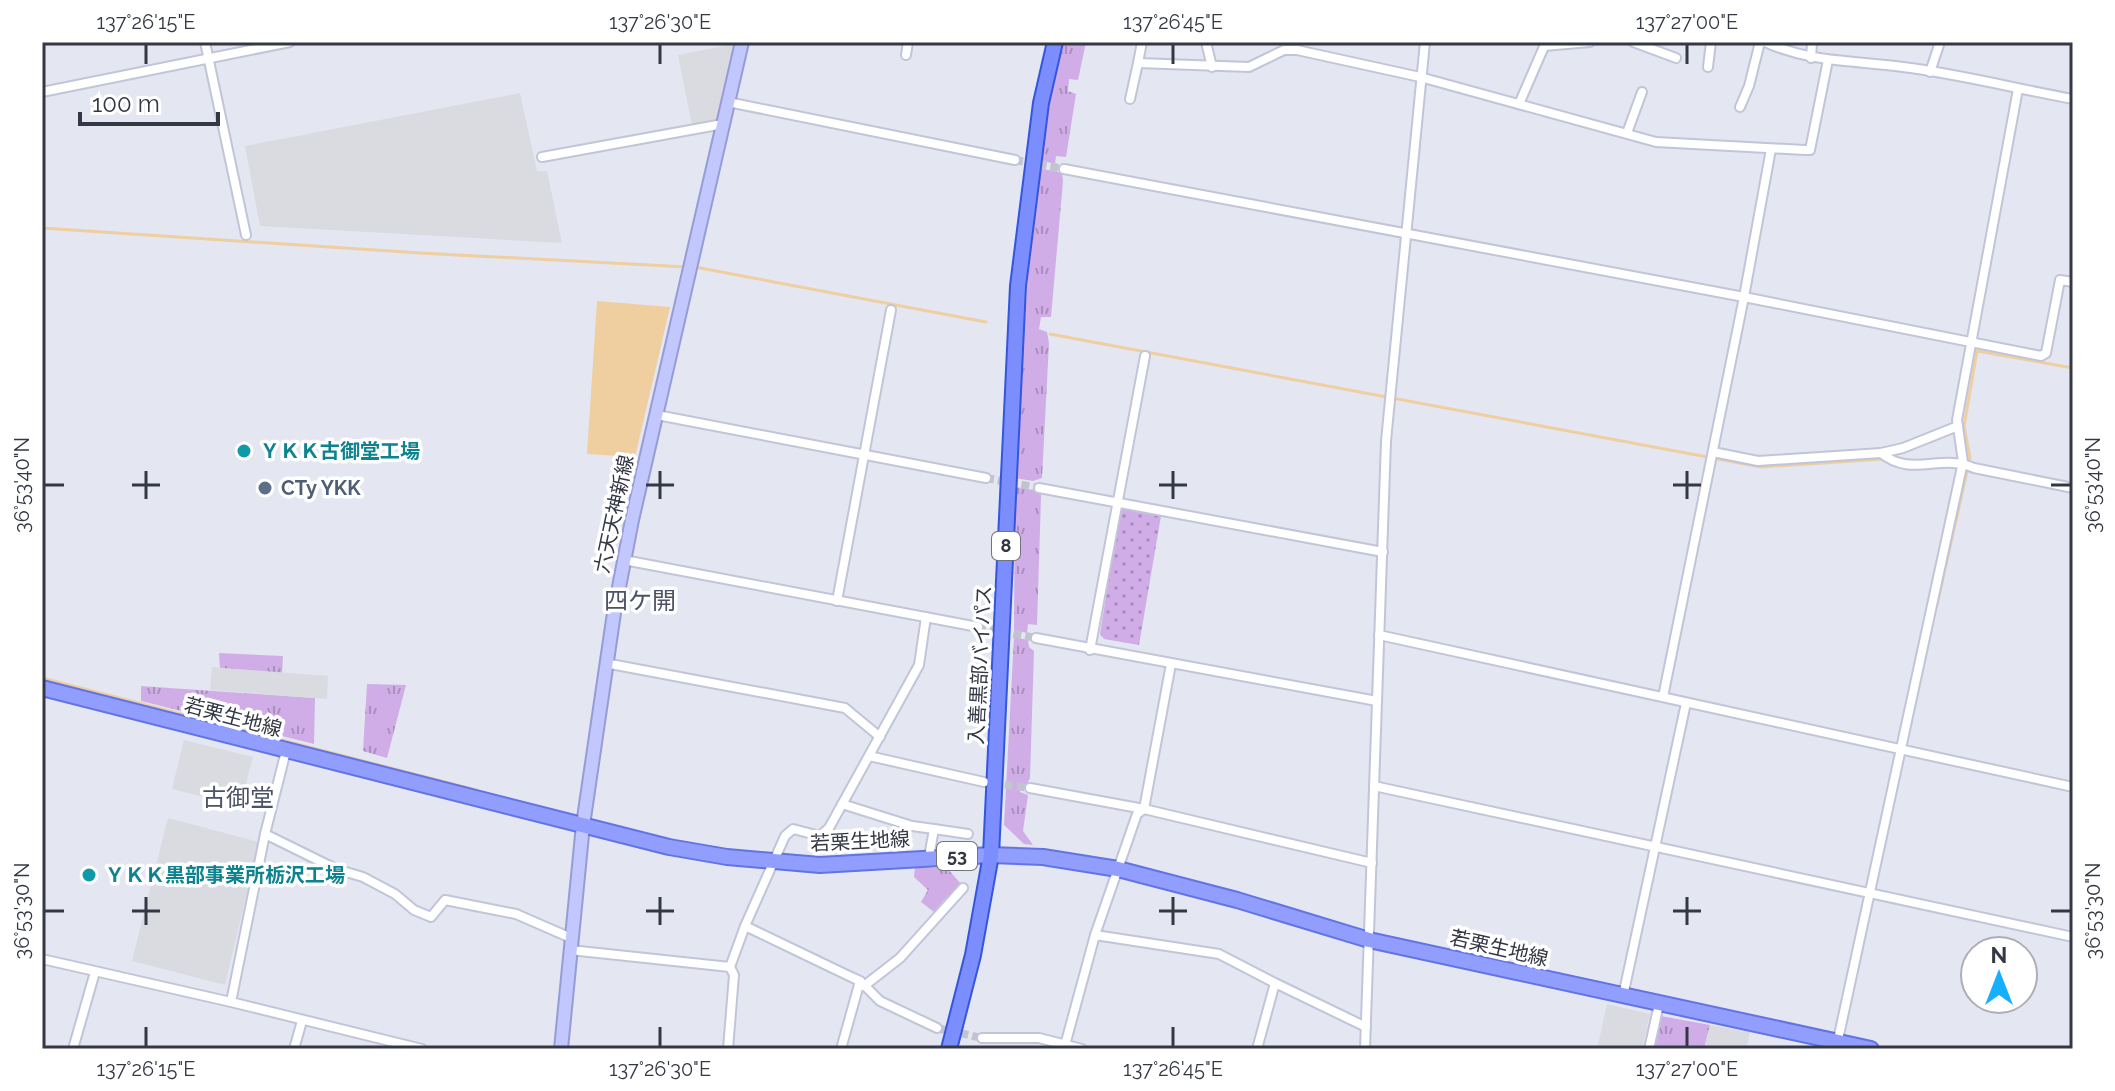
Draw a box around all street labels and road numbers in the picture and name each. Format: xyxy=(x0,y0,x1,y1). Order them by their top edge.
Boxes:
street label: 六天天神新線 xyxy=(590,453,638,575)
road number: 8 xyxy=(992,532,1020,560)
street label: 入善黒部バイパス xyxy=(964,585,996,745)
street label: 若栗生地線 xyxy=(182,692,284,742)
street label: 若栗生地線 xyxy=(809,826,911,856)
road number: 53 xyxy=(937,842,977,870)
street label: 若栗生地線 xyxy=(1448,925,1550,971)

